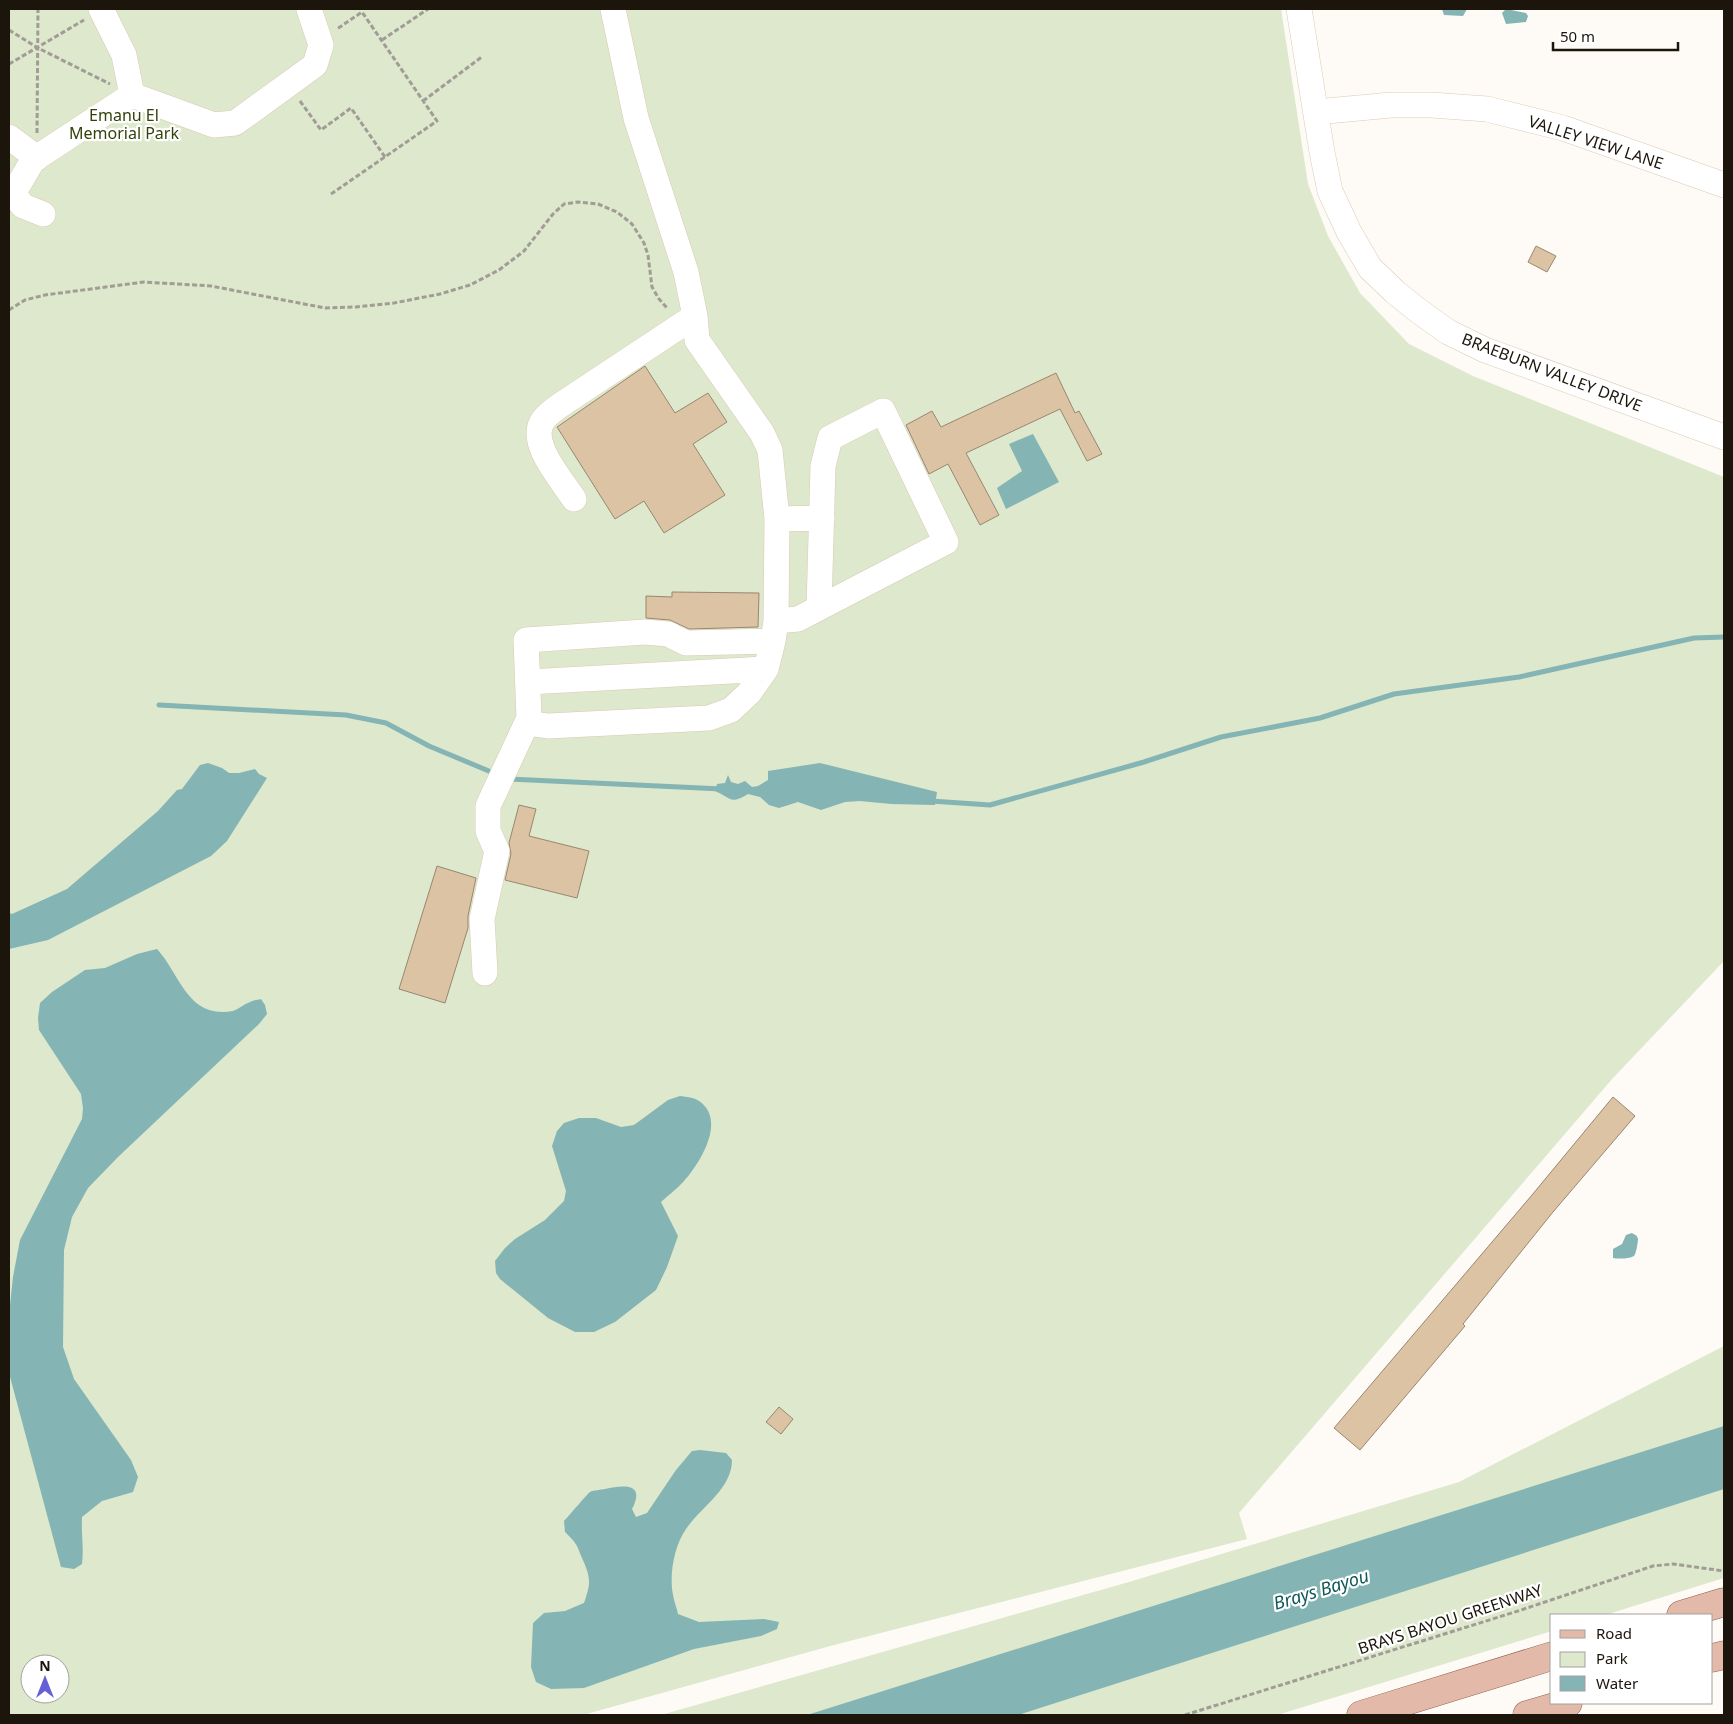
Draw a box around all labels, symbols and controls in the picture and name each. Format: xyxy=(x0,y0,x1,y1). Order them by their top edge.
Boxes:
scale bar xyxy=(1553,20,1678,52)
text: 50 m xyxy=(1560,26,1595,46)
park label: Emanu El Memorial Park xyxy=(69,104,179,144)
street label: VALLEY VIEW LANE xyxy=(1526,110,1666,174)
street label: BRAEBURN VALLEY DRIVE xyxy=(1459,327,1645,417)
water label: Brays Bayou xyxy=(1270,1563,1372,1615)
street label: BRAYS BAYOU GREENWAY xyxy=(1355,1579,1546,1659)
legend xyxy=(1550,1614,1713,1704)
text: Road xyxy=(1596,1623,1632,1643)
text: Park xyxy=(1596,1648,1628,1668)
north arrow xyxy=(20,1654,70,1704)
text: N xyxy=(39,1656,51,1675)
text: Water xyxy=(1596,1673,1638,1693)

